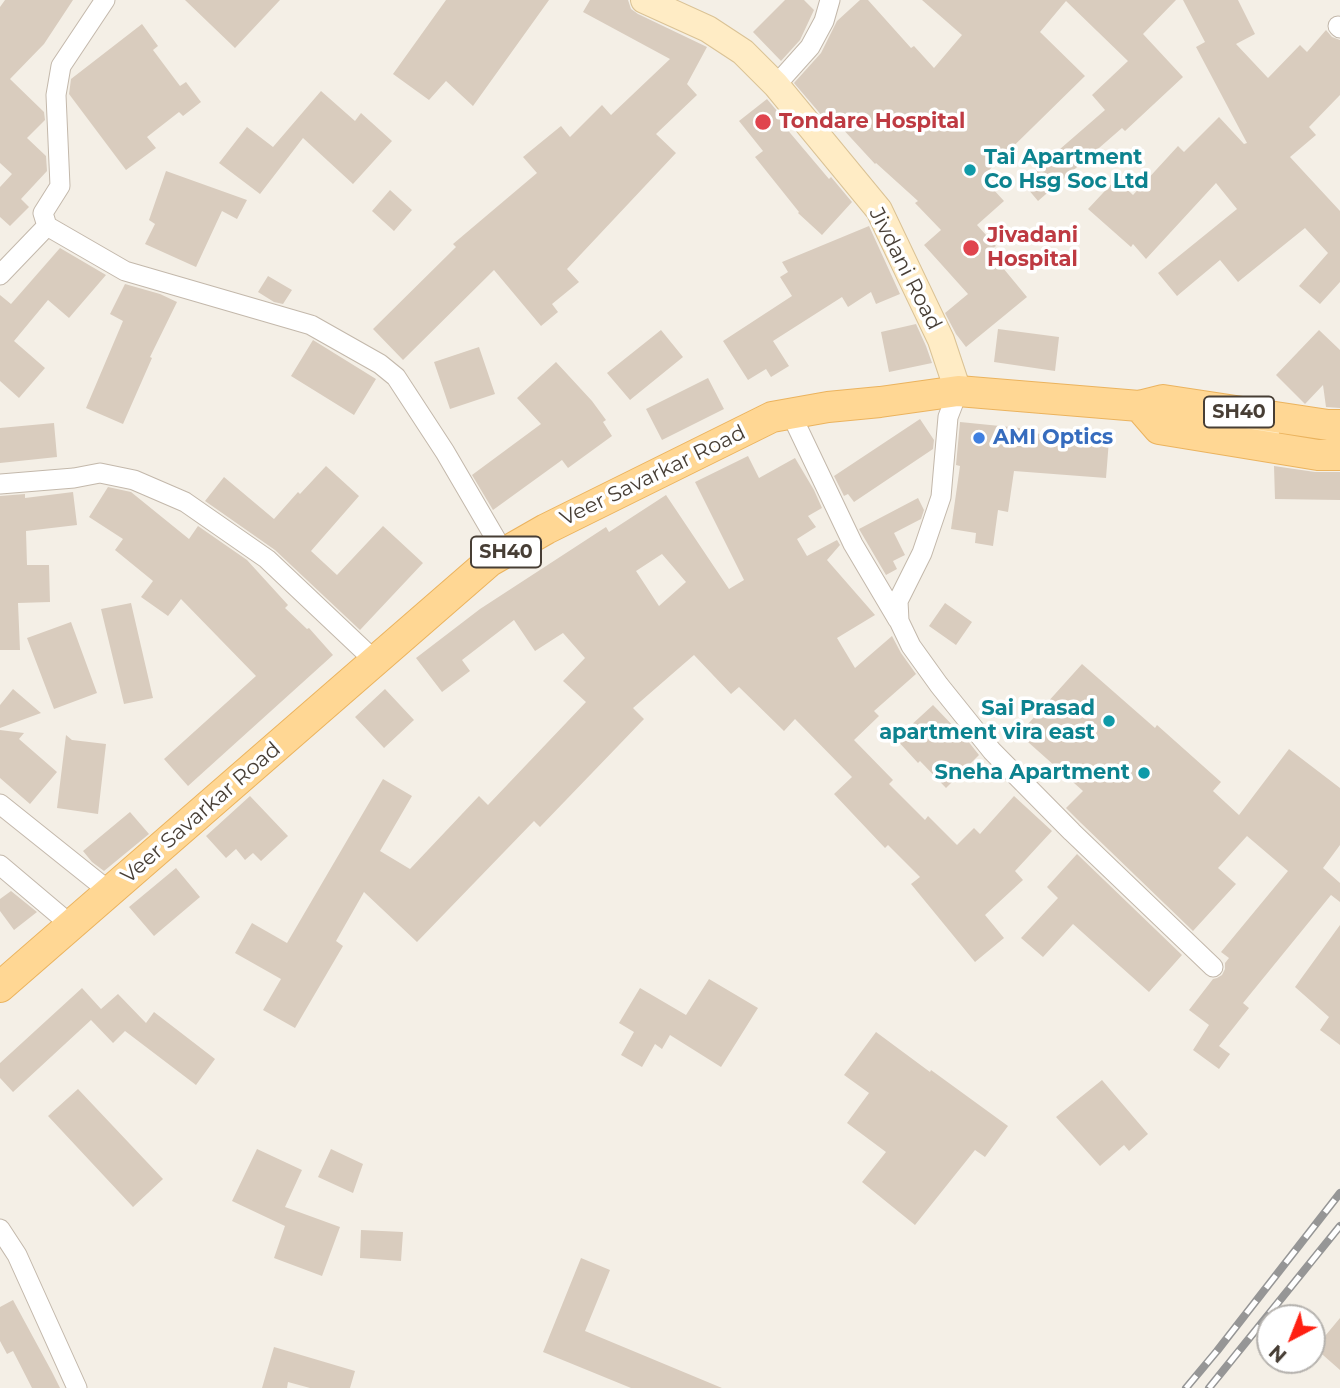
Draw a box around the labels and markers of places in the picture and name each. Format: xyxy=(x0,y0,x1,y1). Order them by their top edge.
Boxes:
place label: Tondare Hospital xyxy=(779,109,965,135)
marker: Tondare Hospital xyxy=(753,112,773,132)
place label: Tai Apartment Co Hsg Soc Ltd xyxy=(984,145,1149,195)
marker: Tai Apartment Co Hsg Soc Ltd xyxy=(962,162,978,178)
place label: Jivadani Hospital xyxy=(987,223,1078,273)
marker: Jivadani Hospital xyxy=(961,238,981,258)
place label: AMI Optics xyxy=(993,425,1113,451)
marker: AMI Optics xyxy=(971,430,987,446)
place label: Sai Prasad apartment vira east xyxy=(879,696,1095,746)
marker: Sai Prasad apartment vira east xyxy=(1101,713,1117,729)
place label: Sneha Apartment xyxy=(934,760,1130,786)
marker: Sneha Apartment xyxy=(1136,765,1152,781)

